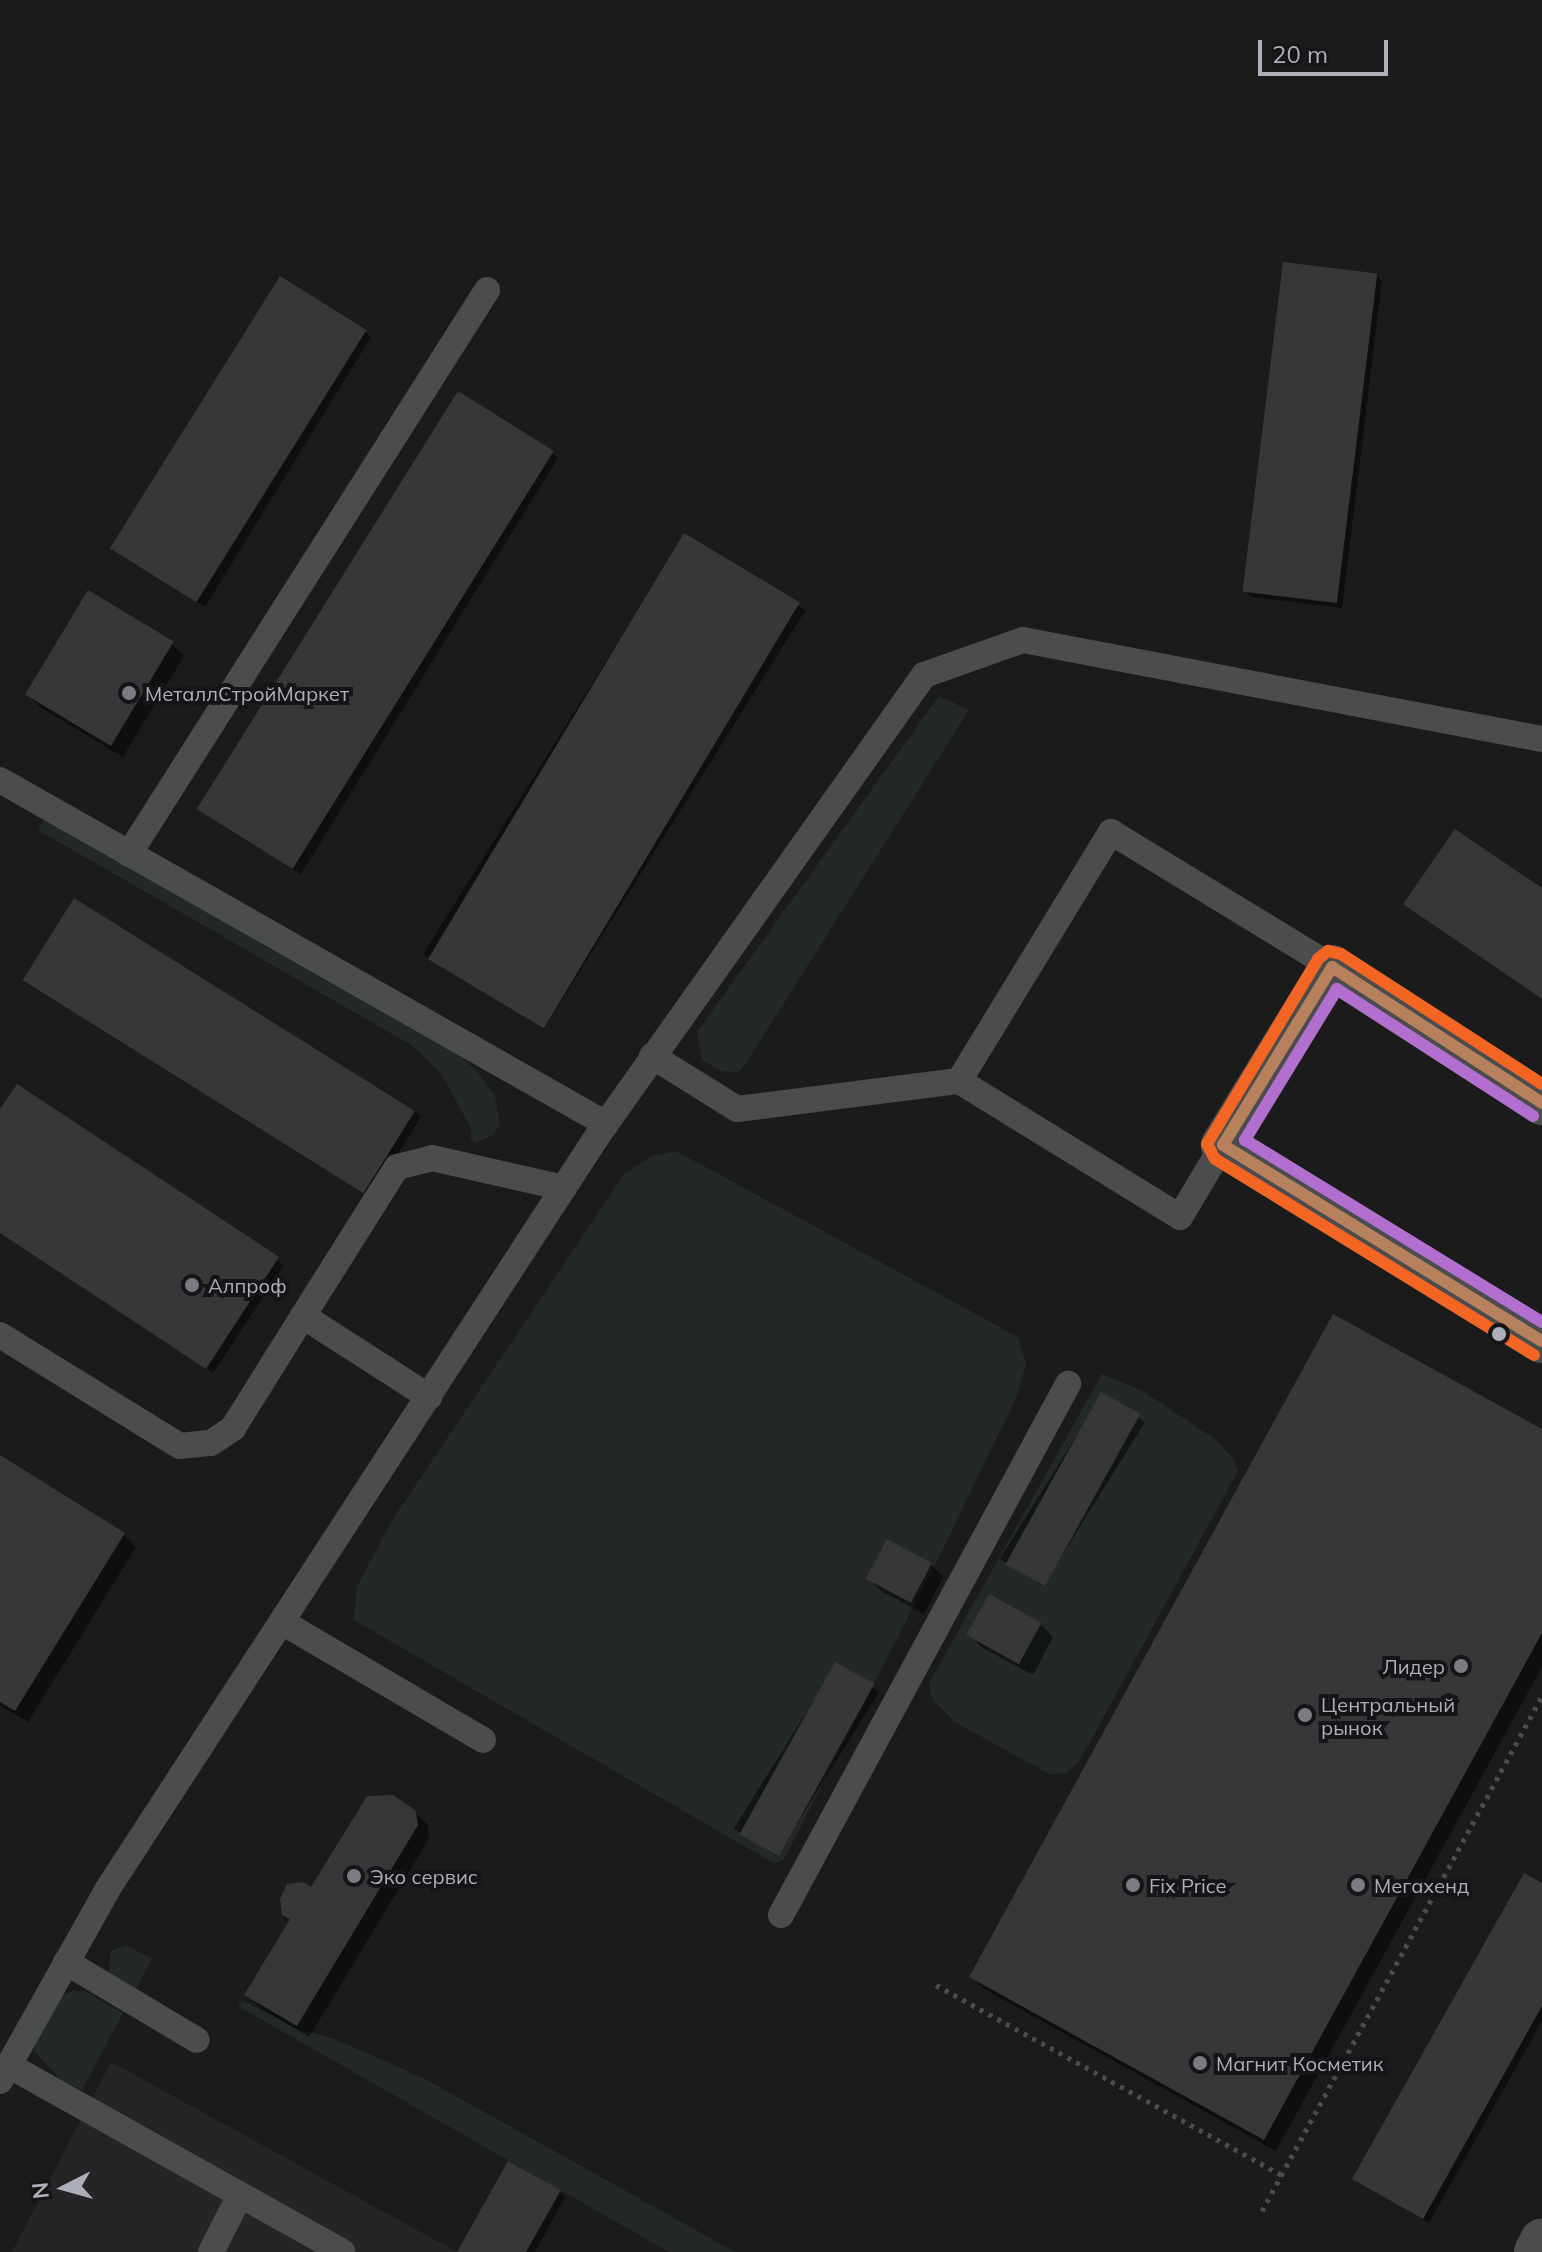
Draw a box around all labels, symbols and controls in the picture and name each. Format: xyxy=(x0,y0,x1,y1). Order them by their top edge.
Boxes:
scale bar xyxy=(1262,24,1392,74)
text: 20 m xyxy=(1272,39,1328,69)
place label: МеталлСтройМаркет xyxy=(145,681,349,705)
marker: МеталлСтройМаркет xyxy=(120,684,138,702)
place label: Алпроф xyxy=(208,1273,286,1297)
marker: Алпроф xyxy=(183,1276,201,1294)
unlabelled marker xyxy=(1491,1326,1507,1342)
place label: Лидер xyxy=(1382,1654,1445,1678)
marker: Лидер xyxy=(1452,1657,1470,1675)
place label: Центральный рынок xyxy=(1321,1692,1455,1739)
marker: Центральный рынок xyxy=(1296,1706,1314,1724)
place label: Эко сервис xyxy=(370,1864,478,1888)
marker: Эко сервис xyxy=(345,1867,363,1885)
place label: Fix Price xyxy=(1149,1873,1226,1897)
place label: Мегахенд xyxy=(1374,1873,1469,1897)
marker: Fix Price xyxy=(1124,1876,1142,1894)
marker: Мегахенд xyxy=(1349,1876,1367,1894)
place label: Магнит Косметик xyxy=(1216,2051,1383,2075)
marker: Магнит Косметик xyxy=(1191,2054,1209,2072)
north arrow xyxy=(24,2148,104,2228)
text: N xyxy=(25,2181,55,2200)

